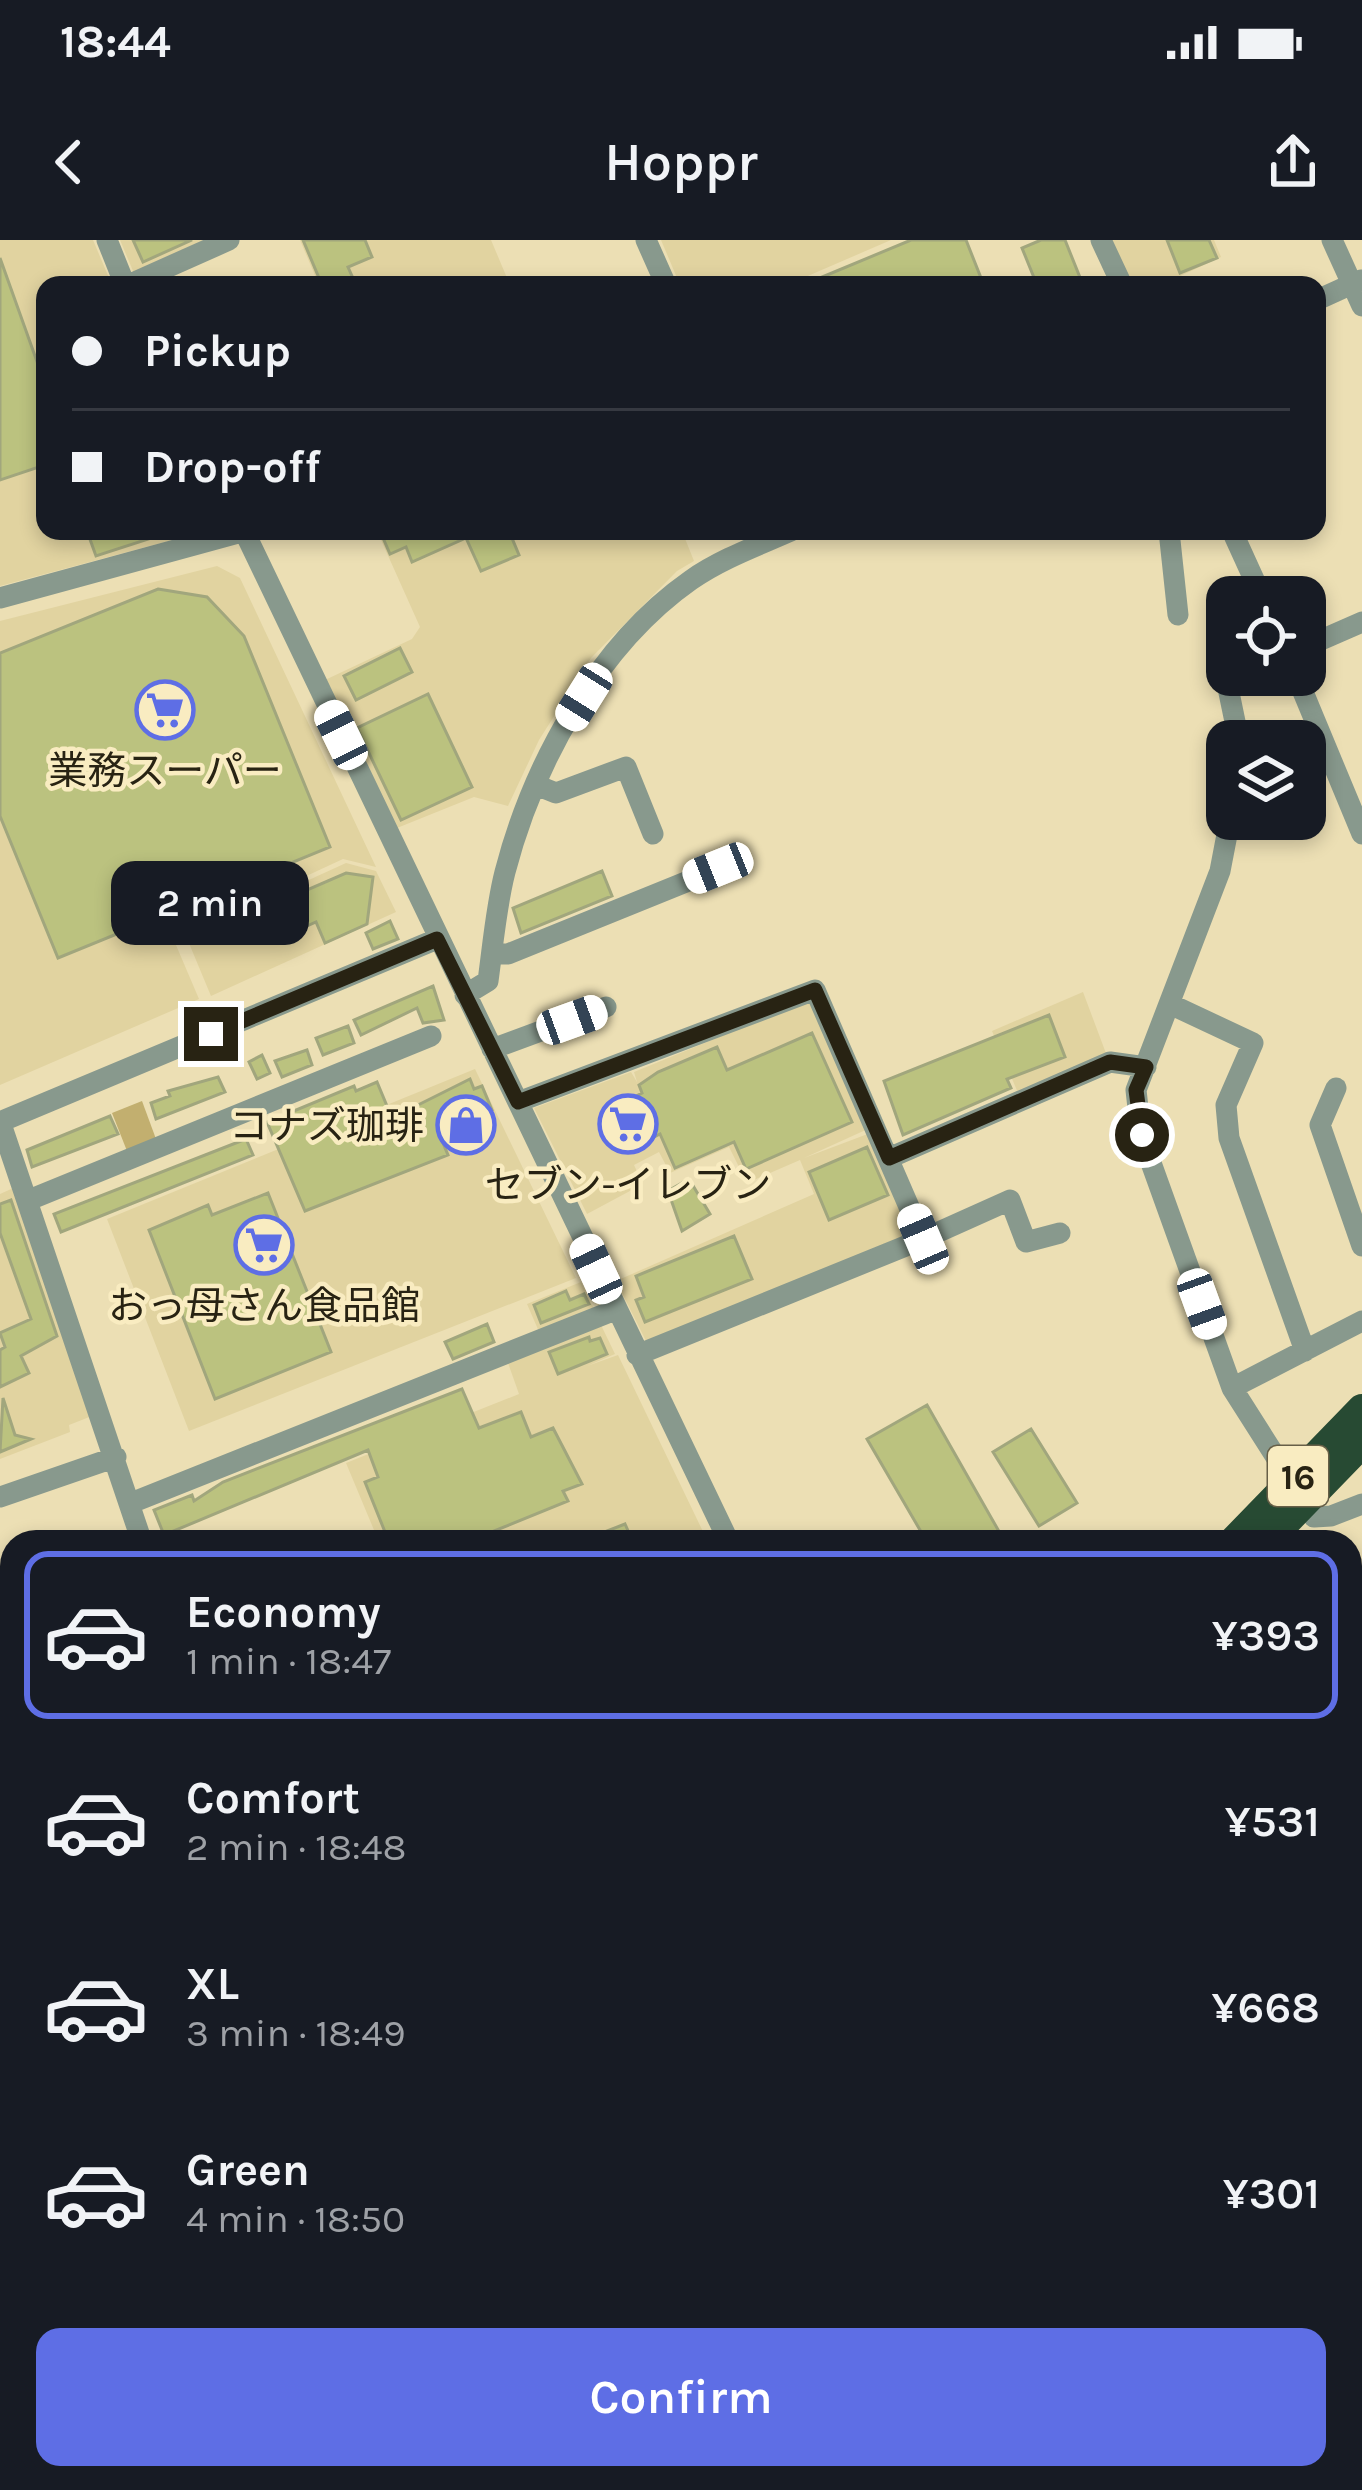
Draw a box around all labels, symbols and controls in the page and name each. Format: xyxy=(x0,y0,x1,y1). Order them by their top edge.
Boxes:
text: 18:44 xyxy=(60,16,171,68)
icon: back xyxy=(36,129,102,195)
icon: share xyxy=(1260,129,1326,195)
text: Hoppr xyxy=(604,130,758,194)
text: Pickup xyxy=(144,325,291,377)
text: Drop-off xyxy=(144,441,321,493)
map controls xyxy=(1206,576,1326,840)
button: locate xyxy=(1206,576,1326,696)
car xyxy=(550,657,618,737)
supermarket icon: 業務スーパー xyxy=(134,679,196,741)
car xyxy=(309,695,373,775)
button: layers xyxy=(1206,720,1326,840)
place label: 業務スーパー xyxy=(48,748,282,794)
car xyxy=(678,838,758,898)
callout: 2 min xyxy=(112,860,310,944)
text: 2 min xyxy=(157,880,263,926)
car xyxy=(532,991,612,1049)
route end xyxy=(184,1007,238,1061)
supermarket icon: セブン-イレブン xyxy=(597,1093,659,1155)
shop icon: コナズ珈琲 xyxy=(435,1094,497,1156)
place label: コナズ珈琲 xyxy=(229,1103,424,1149)
route start xyxy=(1115,1108,1169,1162)
place label: セブン-イレブン xyxy=(485,1162,771,1208)
car xyxy=(892,1199,954,1279)
supermarket icon: おっ母さん食品館 xyxy=(233,1214,295,1276)
car xyxy=(564,1229,628,1309)
car xyxy=(1173,1264,1231,1344)
place label: おっ母さん食品館 xyxy=(108,1283,420,1329)
road number: 16 xyxy=(1268,1446,1328,1506)
icon: car xyxy=(42,1581,150,1689)
text: Economy xyxy=(186,1586,381,1638)
text: ¥393 xyxy=(1212,1609,1320,1661)
text: 1 min · 18:47 xyxy=(186,1638,391,1684)
icon: car xyxy=(42,1767,150,1875)
text: Comfort xyxy=(186,1772,360,1824)
text: ¥531 xyxy=(1225,1795,1320,1847)
text: 2 min · 18:48 xyxy=(186,1824,407,1870)
icon: car xyxy=(42,1953,150,2061)
text: XL xyxy=(186,1958,239,2010)
text: ¥668 xyxy=(1212,1981,1320,2033)
text: 3 min · 18:49 xyxy=(186,2010,406,2056)
icon: car xyxy=(42,2139,150,2247)
text: Green xyxy=(186,2144,310,2196)
text: ¥301 xyxy=(1223,2167,1320,2219)
text: 4 min · 18:50 xyxy=(186,2196,405,2242)
button: Confirm xyxy=(36,2328,1326,2466)

